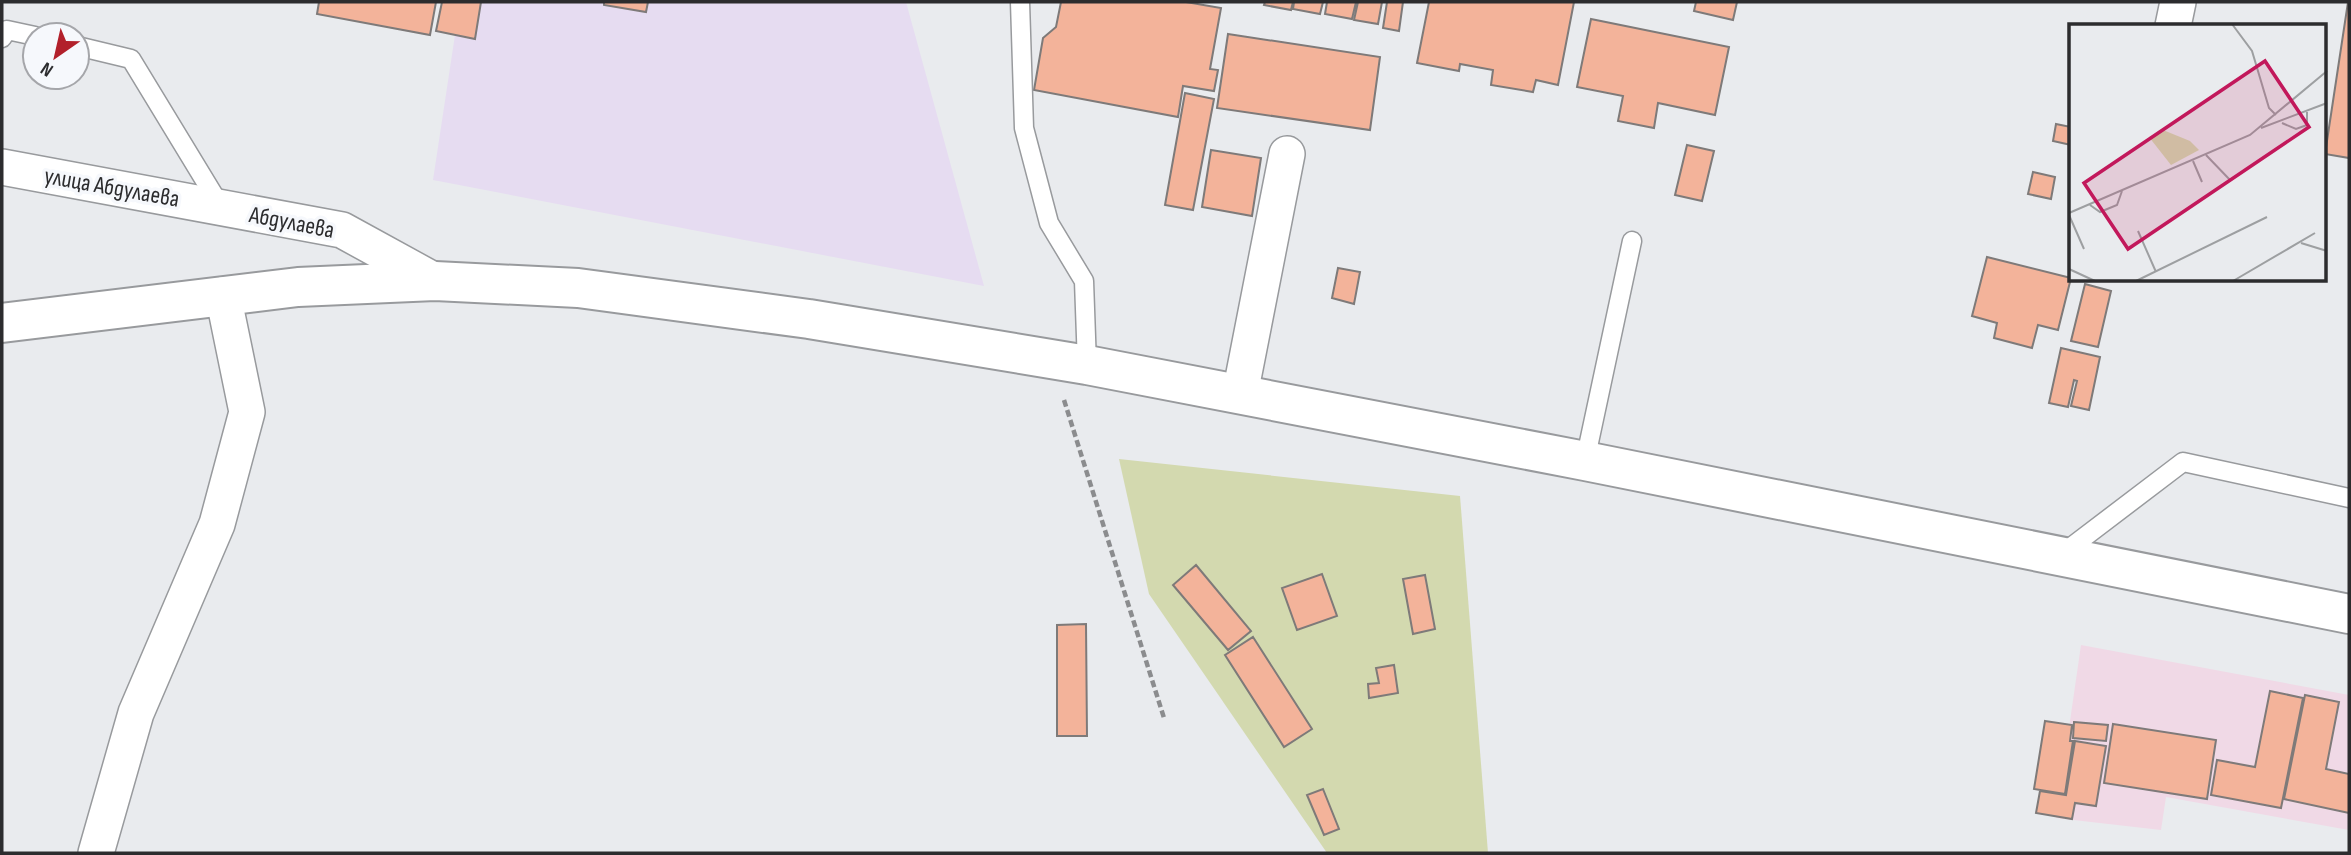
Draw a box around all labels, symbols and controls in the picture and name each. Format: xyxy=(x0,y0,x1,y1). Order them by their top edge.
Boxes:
north arrow xyxy=(21,21,91,91)
inset map xyxy=(2069,24,2326,282)
text: N xyxy=(37,56,58,81)
street label: улица Абдулаева xyxy=(42,161,182,214)
street label: Абдулаева xyxy=(246,200,337,245)

